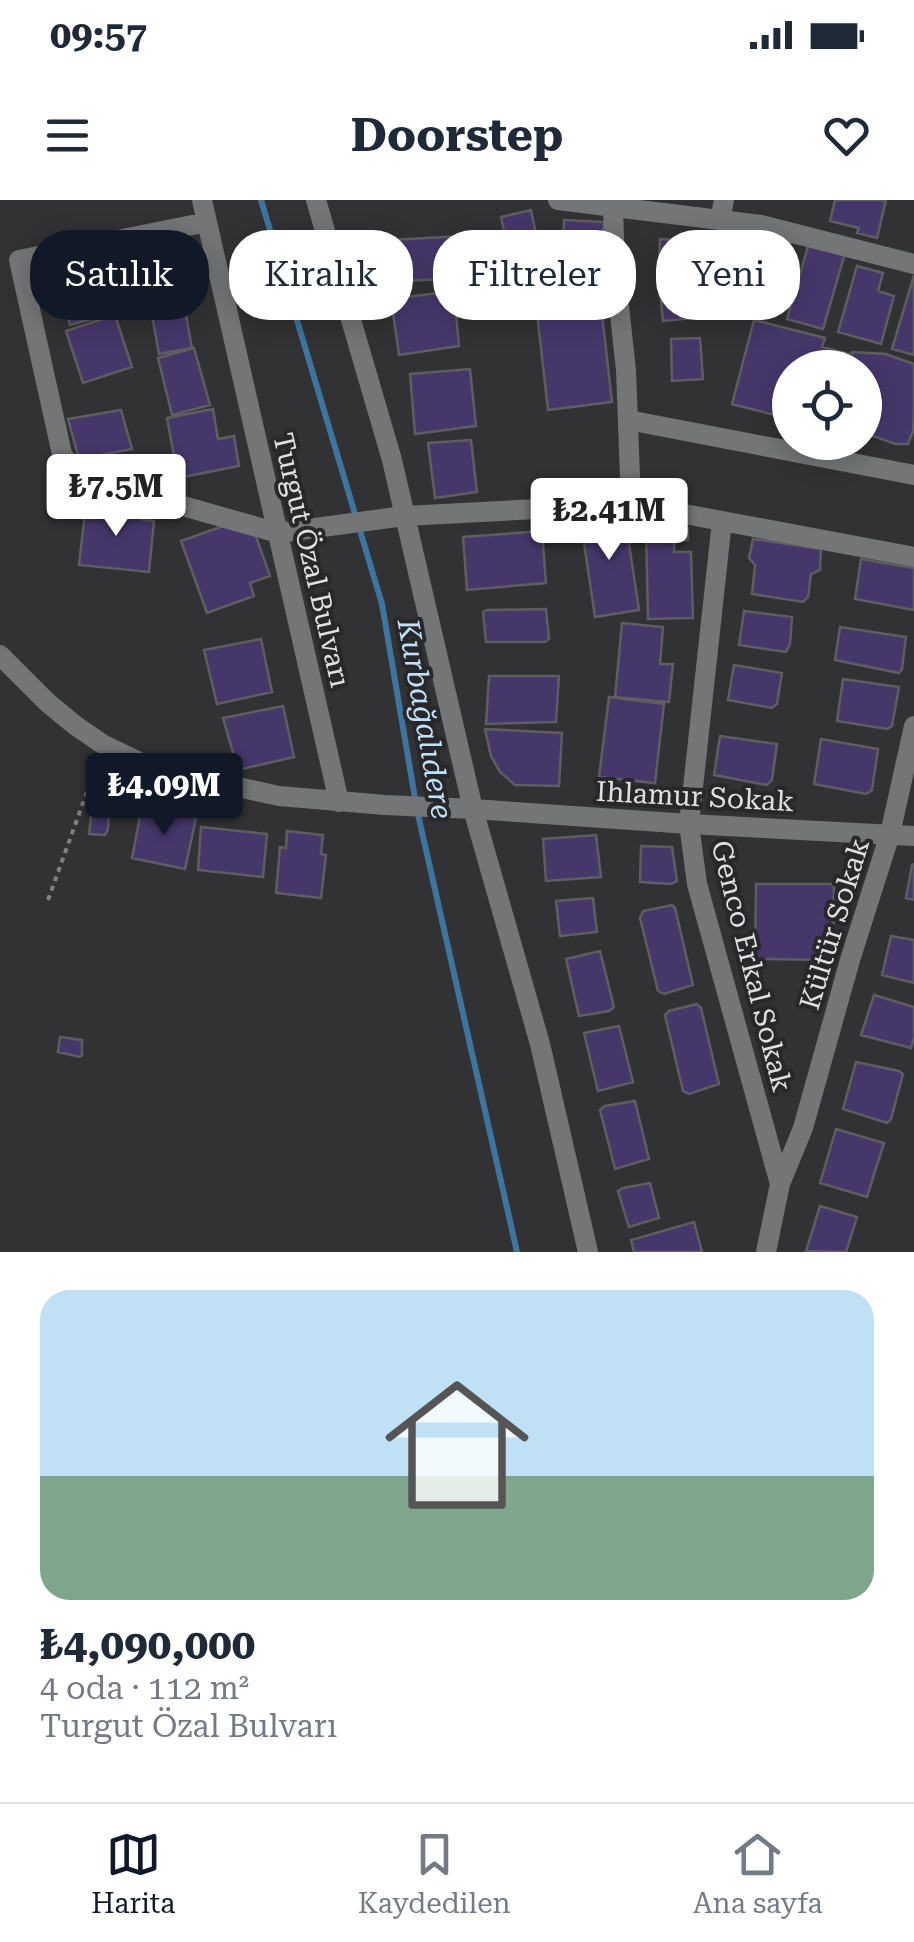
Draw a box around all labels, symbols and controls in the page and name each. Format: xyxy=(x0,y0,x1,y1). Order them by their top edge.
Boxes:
text: 09:57 xyxy=(50,13,147,57)
icon: menu xyxy=(40,108,95,163)
icon: heart xyxy=(819,108,874,163)
text: Doorstep xyxy=(351,109,563,162)
chip: Satılık xyxy=(30,230,209,320)
chip: Kiralık xyxy=(229,230,413,320)
chip: Filtreler xyxy=(433,230,636,320)
chip: Yeni xyxy=(656,230,800,320)
map controls xyxy=(772,350,882,460)
button: locate xyxy=(772,350,882,460)
street label: Turgut Özal Bulvarı xyxy=(266,429,358,691)
pin: ₺7.5M xyxy=(46,454,186,539)
text: ₺7.5M xyxy=(69,467,163,505)
pin: ₺2.41M xyxy=(528,478,690,563)
text: ₺2.41M xyxy=(553,491,665,529)
water label: Kurbağalıdere xyxy=(391,615,460,822)
pin: ₺4.09M xyxy=(83,753,245,838)
text: ₺4.09M xyxy=(108,766,220,804)
street label: Ihlamur Sokak xyxy=(595,775,795,818)
street label: Kültür Sokak xyxy=(793,834,876,1014)
street label: Genco Erkal Sokak xyxy=(704,837,799,1095)
icon: home xyxy=(367,1355,547,1535)
text: ₺4,090,000 xyxy=(40,1620,255,1669)
text: 4 oda · 112 m² xyxy=(40,1669,249,1707)
text: Turgut Özal Bulvarı xyxy=(40,1707,337,1745)
tab: Harita xyxy=(91,1827,175,1920)
tab: Kaydedilen xyxy=(358,1827,511,1920)
tab: Ana sayfa xyxy=(693,1827,823,1920)

